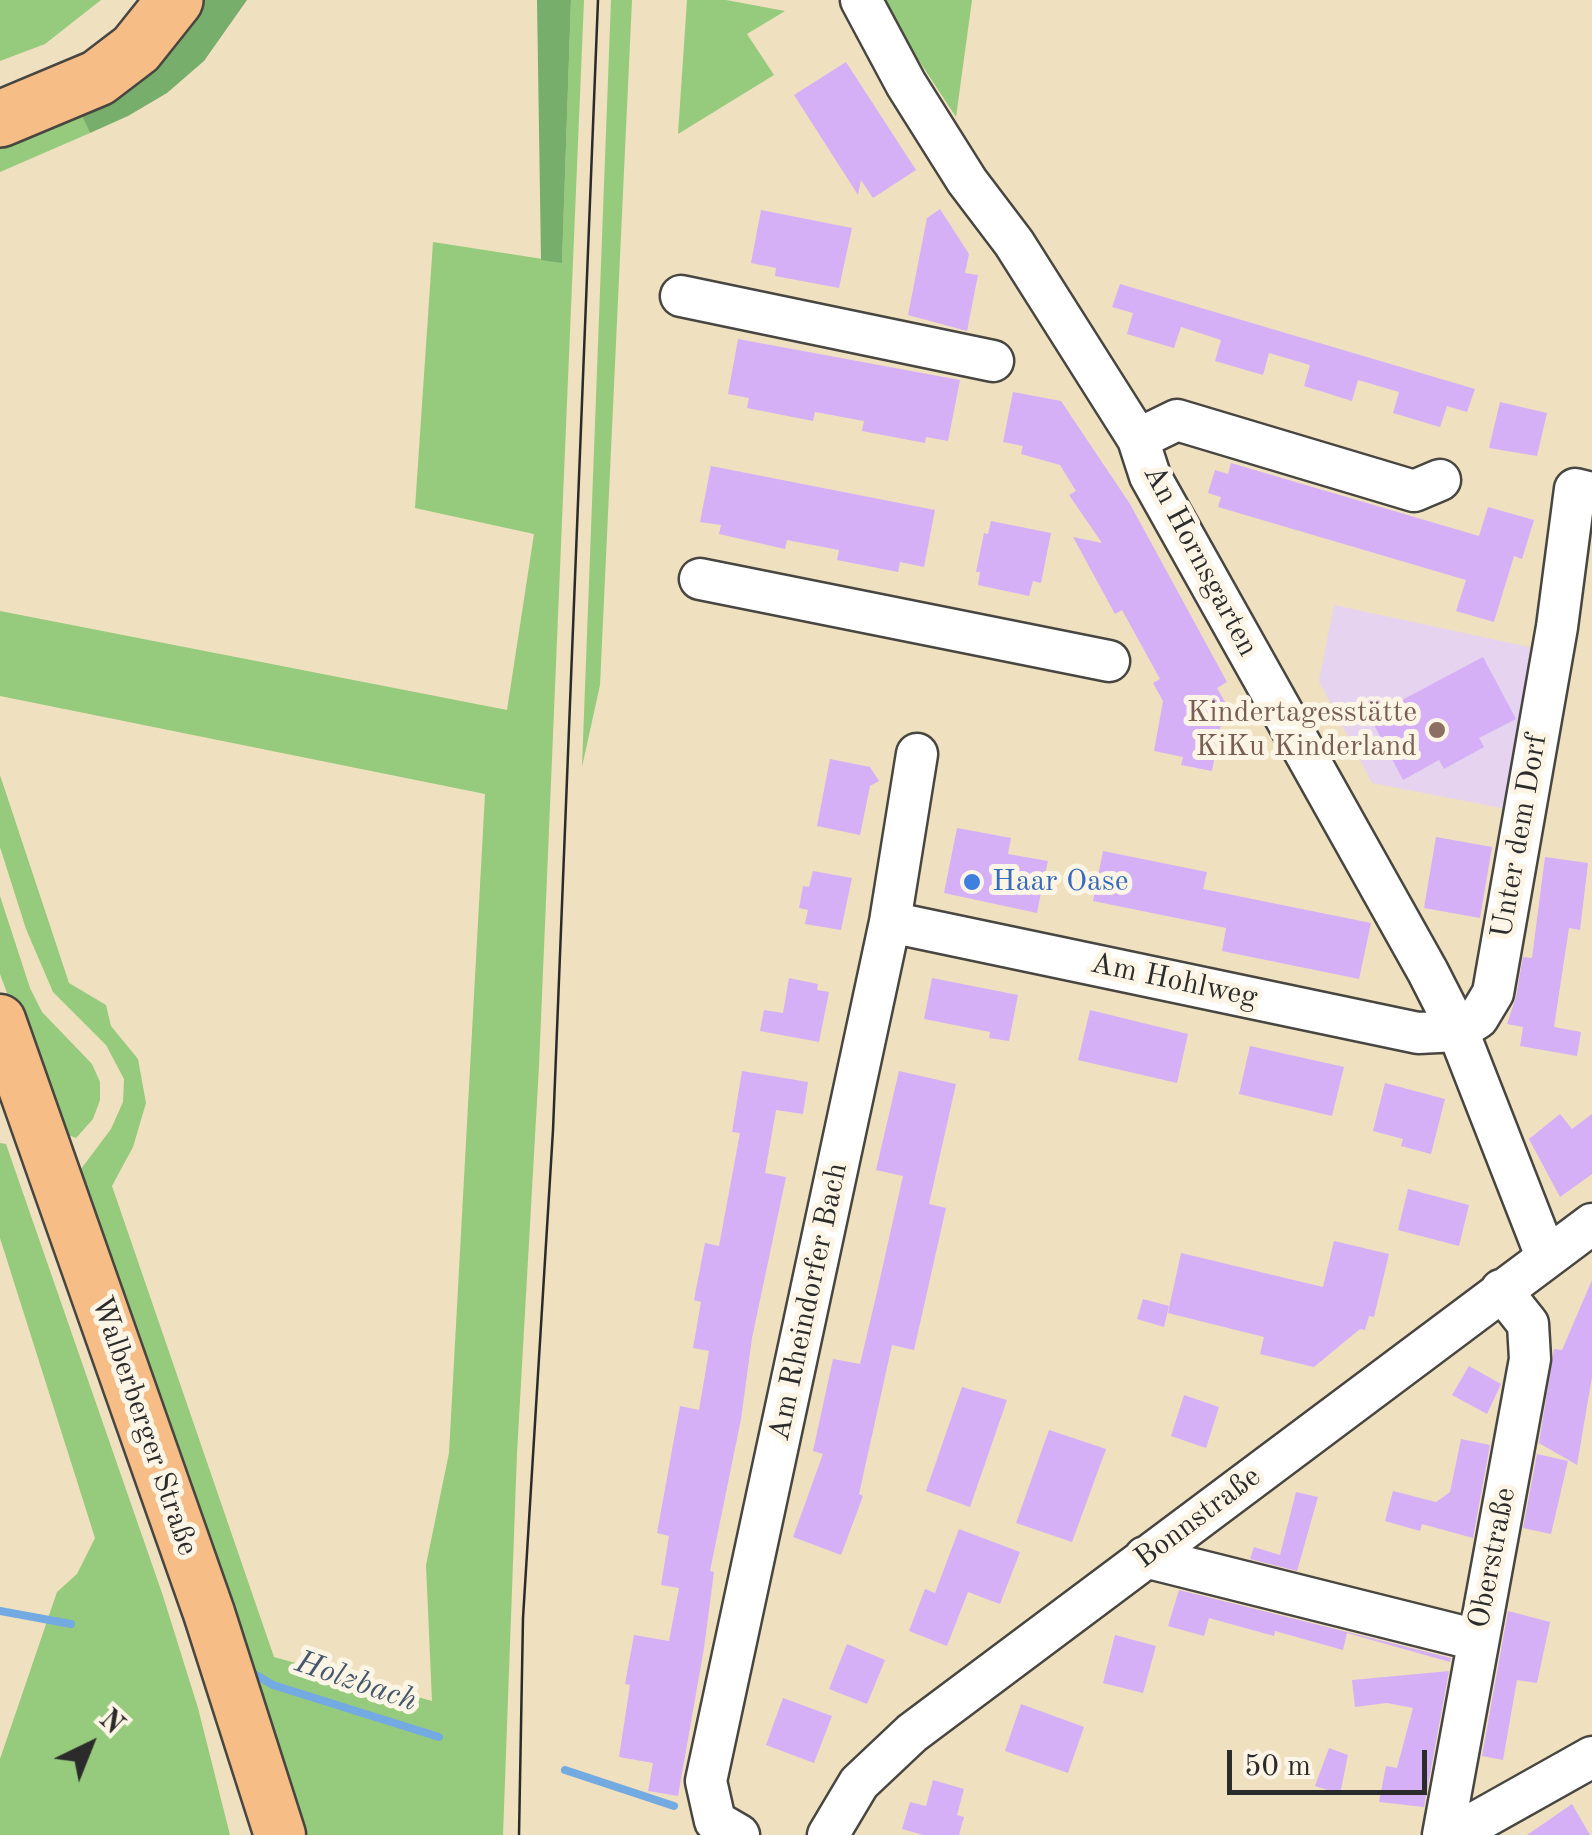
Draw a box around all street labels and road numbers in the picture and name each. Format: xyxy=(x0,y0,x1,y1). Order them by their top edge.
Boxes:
street label: An Hornsgarten xyxy=(1134,459,1266,663)
street label: Unter dem Dorf xyxy=(1484,731,1556,941)
street label: Am Hohlweg xyxy=(1087,946,1261,1016)
street label: Am Rheindorfer Bach xyxy=(762,1160,856,1444)
street label: Walberberger Straße xyxy=(83,1292,205,1560)
street label: Bonnstraße xyxy=(1128,1459,1268,1577)
street label: Oberstraße xyxy=(1462,1485,1524,1631)

